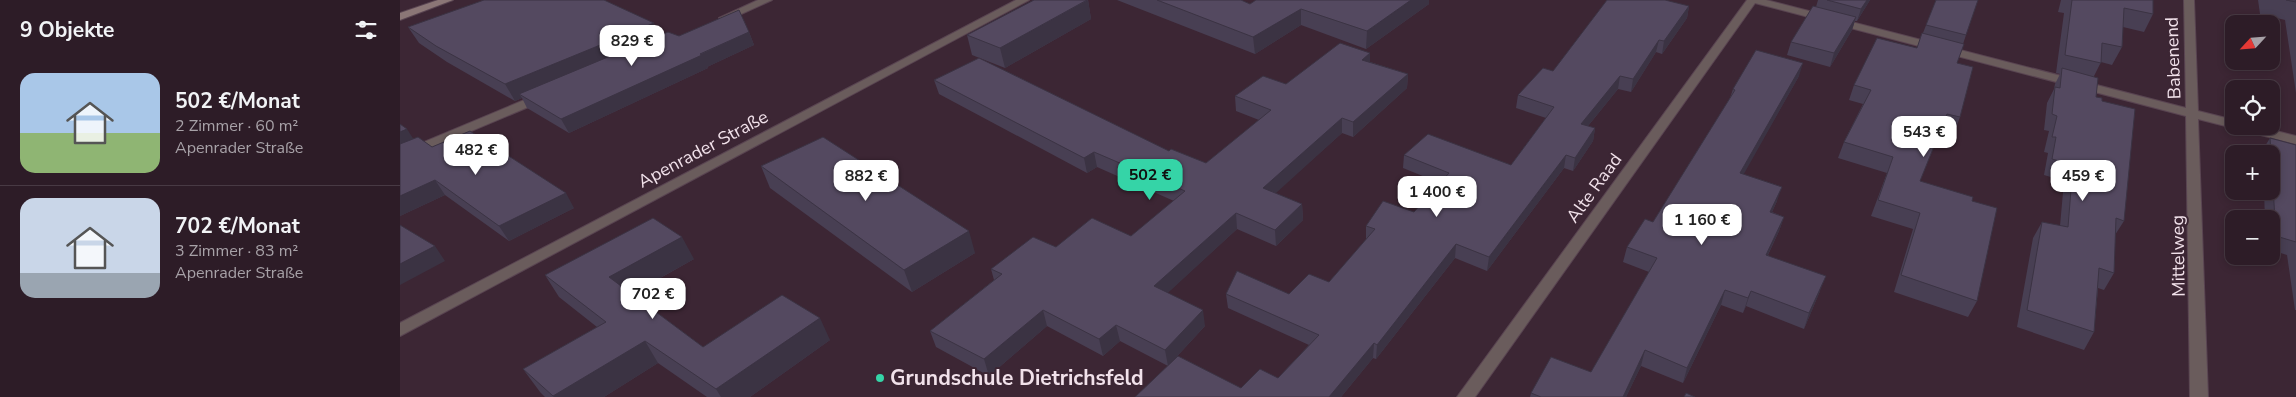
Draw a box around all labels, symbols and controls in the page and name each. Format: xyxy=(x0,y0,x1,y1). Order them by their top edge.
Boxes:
north arrow xyxy=(2225,15,2280,70)
map controls xyxy=(2225,15,2280,265)
text: 9 Objekte xyxy=(20,16,114,44)
icon: filters xyxy=(352,16,380,44)
street label: Babenend xyxy=(2160,16,2186,100)
pin: 829 € xyxy=(597,24,667,67)
text: 829 € xyxy=(611,30,653,52)
button: locate xyxy=(2225,80,2280,135)
text: 502 €/Monat xyxy=(175,87,300,115)
icon: home xyxy=(60,93,120,153)
street label: Apenrader Straße xyxy=(634,105,772,193)
text: 2 Zimmer · 60 m² xyxy=(175,115,298,137)
pin: 543 € xyxy=(1889,116,1959,158)
text: 543 € xyxy=(1903,121,1945,143)
pin: 482 € xyxy=(441,134,511,176)
text: Apenrader Straße xyxy=(175,137,303,159)
text: 482 € xyxy=(455,139,497,161)
button: + xyxy=(2225,145,2280,200)
street label: Alte Raad xyxy=(1561,148,1627,228)
pin: 502 € xyxy=(1115,158,1185,201)
pin: 882 € xyxy=(831,160,901,202)
pin: 459 € xyxy=(2048,160,2118,202)
text: 502 € xyxy=(1129,164,1171,186)
text: 882 € xyxy=(845,165,887,187)
text: 459 € xyxy=(2062,165,2104,187)
pin: 1 400 € xyxy=(1391,176,1483,218)
text: 1 400 € xyxy=(1409,181,1465,203)
pin: 1 160 € xyxy=(1656,204,1748,246)
text: 1 160 € xyxy=(1674,209,1730,231)
button: − xyxy=(2225,210,2280,265)
text: 702 €/Monat xyxy=(175,212,300,240)
street label: Mittelweg xyxy=(2165,215,2191,297)
icon: home xyxy=(60,218,120,278)
text: 3 Zimmer · 83 m² xyxy=(175,240,298,262)
text: Apenrader Straße xyxy=(175,262,303,284)
pin: 702 € xyxy=(618,278,688,320)
text: 702 € xyxy=(632,283,674,305)
place label: Grundschule Dietrichsfeld xyxy=(890,364,1144,392)
marker: Grundschule Dietrichsfeld xyxy=(874,372,886,384)

